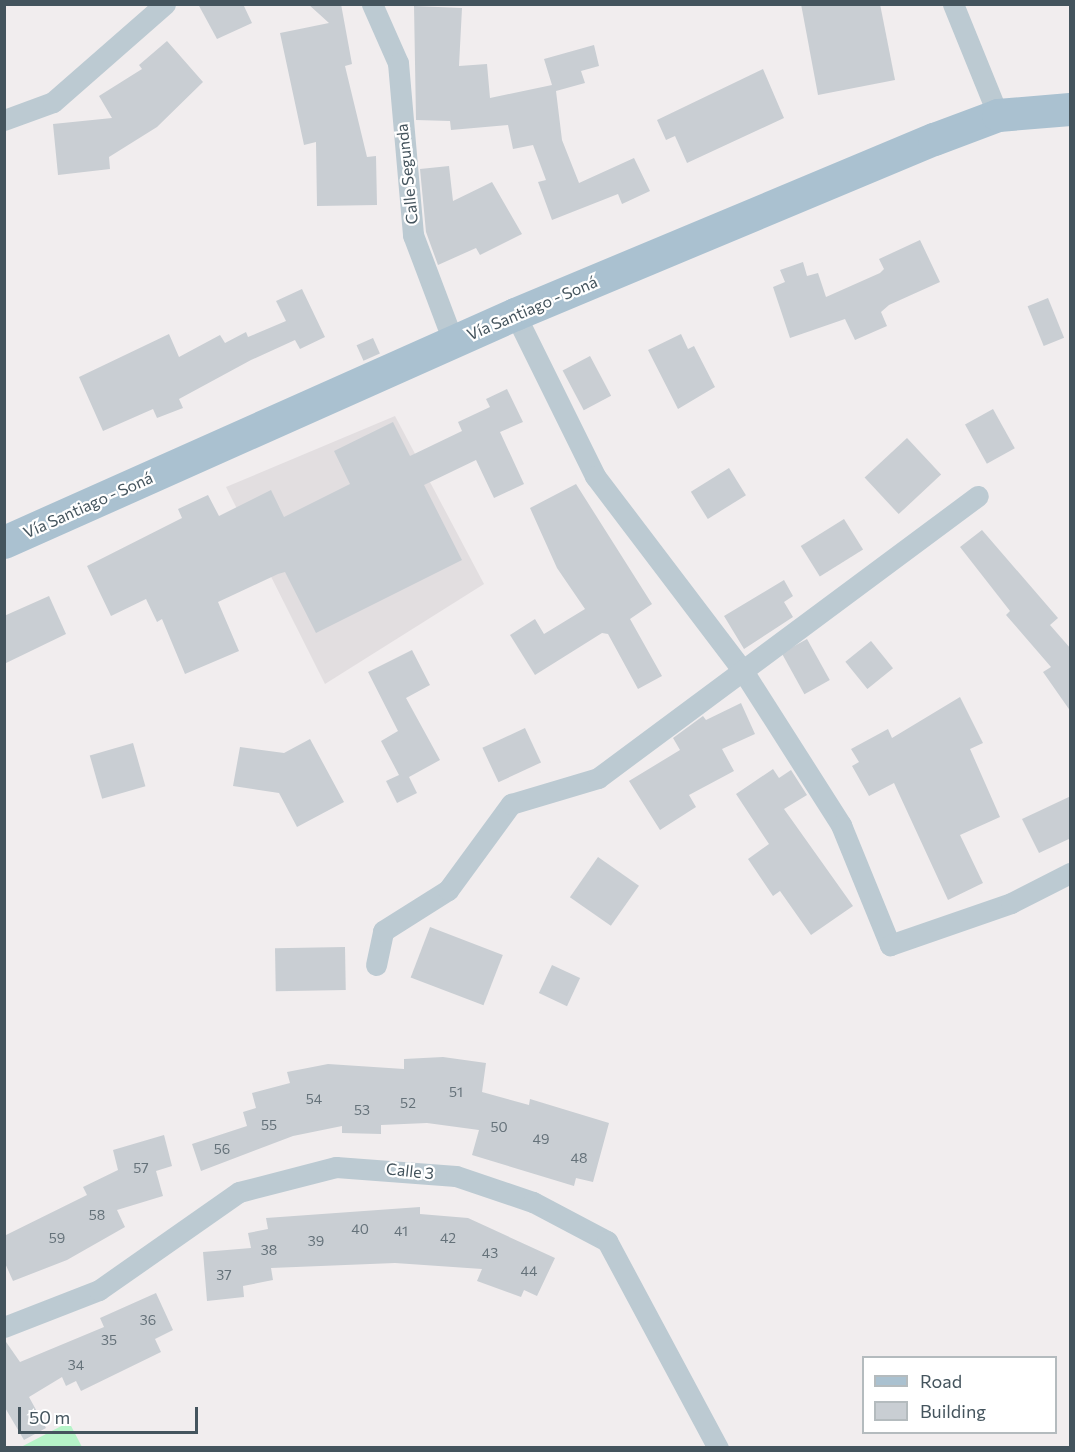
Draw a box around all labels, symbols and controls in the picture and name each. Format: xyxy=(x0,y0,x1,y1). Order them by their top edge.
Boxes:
street label: Calle Segunda xyxy=(392,123,422,225)
street label: Vía Santiago - Soná xyxy=(464,272,600,344)
street label: Vía Santiago - Soná xyxy=(20,468,156,542)
house number: 51 xyxy=(449,1084,463,1100)
house number: 54 xyxy=(306,1091,322,1107)
house number: 52 xyxy=(400,1095,416,1111)
house number: 53 xyxy=(354,1102,370,1118)
house number: 55 xyxy=(261,1117,277,1133)
house number: 50 xyxy=(490,1119,508,1135)
house number: 49 xyxy=(533,1131,549,1147)
house number: 56 xyxy=(214,1141,230,1157)
house number: 48 xyxy=(571,1150,587,1166)
street label: Calle 3 xyxy=(385,1159,435,1183)
house number: 57 xyxy=(133,1160,149,1176)
house number: 58 xyxy=(89,1207,105,1223)
house number: 40 xyxy=(351,1221,369,1237)
house number: 41 xyxy=(394,1223,408,1239)
house number: 59 xyxy=(49,1230,65,1246)
house number: 42 xyxy=(440,1230,456,1246)
house number: 39 xyxy=(308,1233,324,1249)
house number: 38 xyxy=(261,1242,277,1258)
house number: 43 xyxy=(482,1245,498,1261)
house number: 44 xyxy=(521,1263,537,1279)
house number: 37 xyxy=(216,1267,232,1283)
house number: 36 xyxy=(140,1312,156,1328)
house number: 35 xyxy=(101,1332,117,1348)
legend xyxy=(862,1356,1057,1434)
house number: 34 xyxy=(68,1357,84,1373)
text: Road xyxy=(920,1370,962,1392)
scale bar xyxy=(21,1395,201,1433)
text: Building xyxy=(920,1400,986,1422)
text: 50 m xyxy=(29,1406,70,1428)

